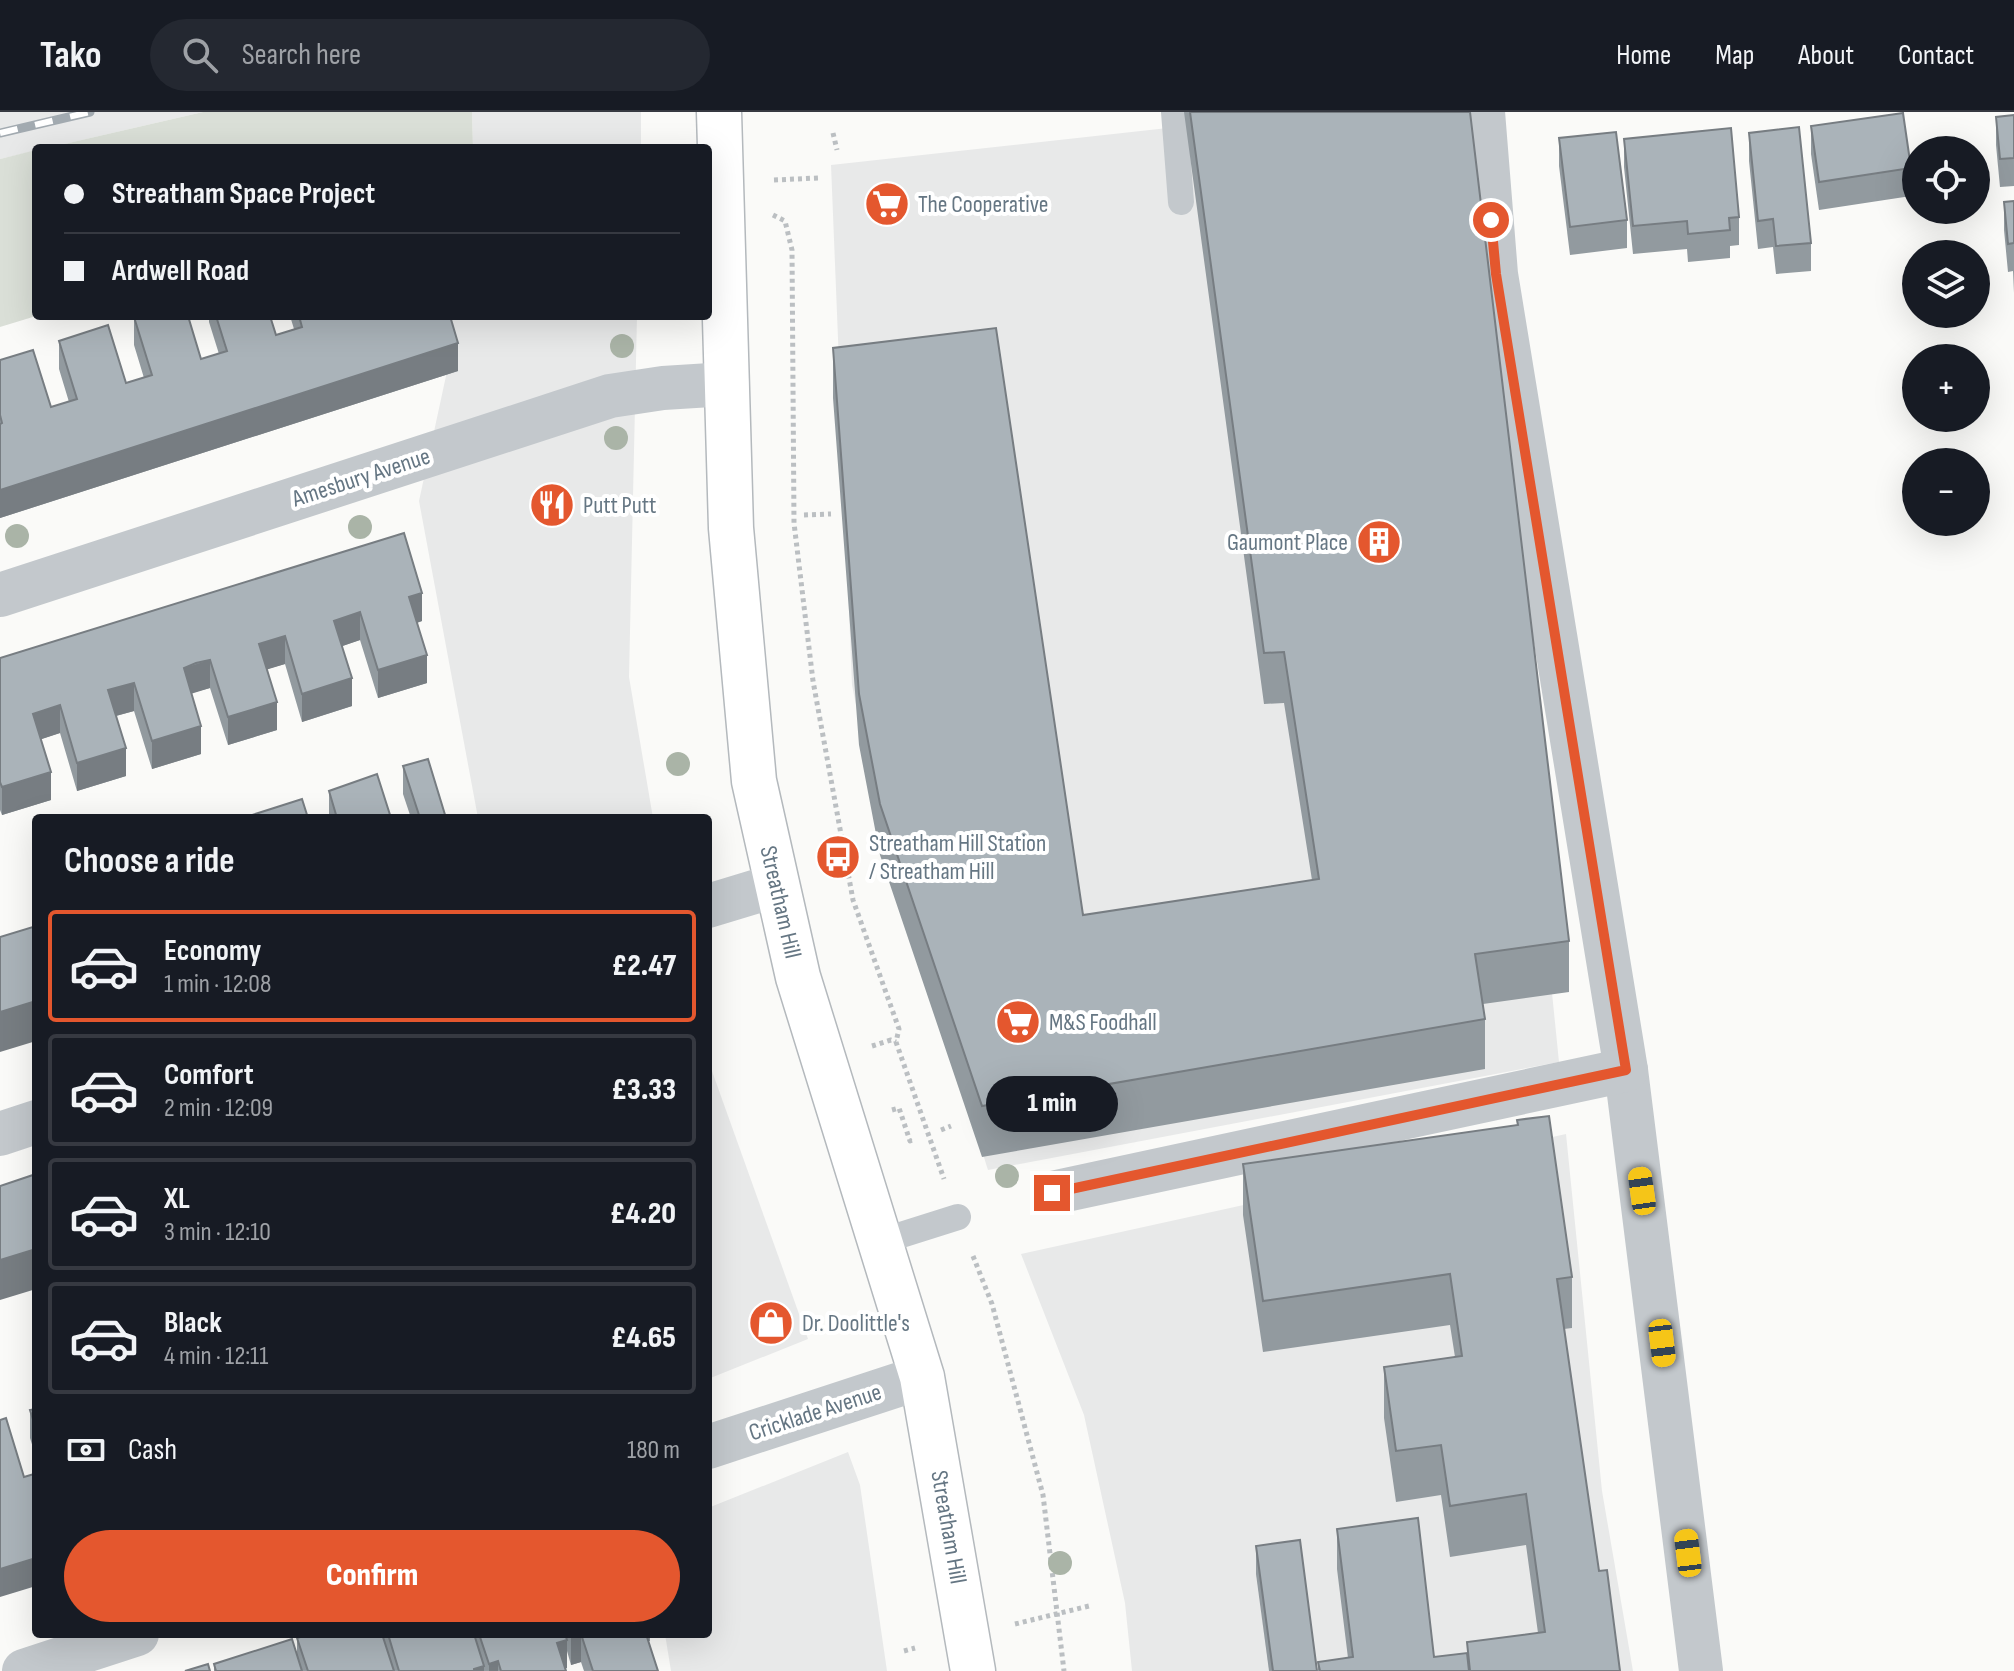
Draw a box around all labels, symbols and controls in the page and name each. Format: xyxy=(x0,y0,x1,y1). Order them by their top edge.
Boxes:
search box xyxy=(150,19,710,91)
text: Tako xyxy=(40,33,102,78)
icon: search xyxy=(178,33,222,77)
text: Search here xyxy=(242,37,361,73)
text: Home xyxy=(1616,39,1671,72)
text: Map xyxy=(1715,39,1754,72)
text: About xyxy=(1798,39,1854,72)
text: Contact xyxy=(1898,39,1974,72)
map controls xyxy=(1902,136,1990,536)
button: locate xyxy=(1902,136,1990,224)
text: Streatham Space Project xyxy=(112,176,375,212)
supermarket icon: The Cooperative xyxy=(863,180,911,228)
place label: The Cooperative xyxy=(918,190,1048,219)
route start xyxy=(1473,202,1509,238)
button: layers xyxy=(1902,240,1990,328)
text: Ardwell Road xyxy=(112,253,249,289)
button: + xyxy=(1902,344,1990,432)
street label: Amesbury Avenue xyxy=(288,442,434,514)
button: − xyxy=(1902,448,1990,536)
restaurant icon: Putt Putt xyxy=(528,481,576,529)
place label: Putt Putt xyxy=(583,491,656,520)
building icon: Gaumont Place xyxy=(1355,518,1403,566)
place label: Gaumont Place xyxy=(1227,528,1348,557)
place label: Streatham Hill Station / Streatham Hill xyxy=(869,829,1046,886)
bus stop icon: Streatham Hill Station / Streatham Hill xyxy=(814,833,862,881)
text: Choose a ride xyxy=(64,840,235,883)
street label: Streatham Hill xyxy=(753,843,808,961)
icon: car xyxy=(68,930,140,1002)
text: Economy xyxy=(164,933,261,969)
text: £2.47 xyxy=(612,948,676,984)
text: 1 min · 12:08 xyxy=(164,969,271,1000)
supermarket icon: M&S Foodhall xyxy=(994,998,1042,1046)
place label: M&S Foodhall xyxy=(1049,1008,1157,1037)
icon: car xyxy=(68,1054,140,1126)
text: Comfort xyxy=(164,1057,254,1093)
text: £3.33 xyxy=(612,1072,676,1108)
callout: 1 min xyxy=(986,1077,1118,1133)
text: 1 min xyxy=(1027,1088,1077,1119)
text: 2 min · 12:09 xyxy=(164,1093,273,1124)
car xyxy=(1627,1166,1657,1216)
route end xyxy=(1034,1175,1070,1211)
icon: car xyxy=(68,1178,140,1250)
text: XL xyxy=(164,1181,190,1217)
text: £4.20 xyxy=(610,1196,676,1232)
text: 3 min · 12:10 xyxy=(164,1217,271,1248)
shop icon: Dr. Doolittle's xyxy=(747,1299,795,1347)
icon: car xyxy=(68,1302,140,1374)
text: Black xyxy=(164,1305,222,1341)
place label: Dr. Doolittle's xyxy=(802,1309,910,1338)
car xyxy=(1647,1318,1677,1368)
text: £4.65 xyxy=(611,1320,676,1356)
text: 4 min · 12:11 xyxy=(164,1341,268,1372)
street label: Cricklade Avenue xyxy=(745,1377,885,1448)
icon: cash xyxy=(64,1428,108,1472)
text: Cash xyxy=(128,1432,177,1468)
text: 180 m xyxy=(627,1435,680,1466)
street label: Streatham Hill xyxy=(924,1468,973,1586)
car xyxy=(1673,1528,1703,1578)
button: Confirm xyxy=(64,1530,680,1622)

